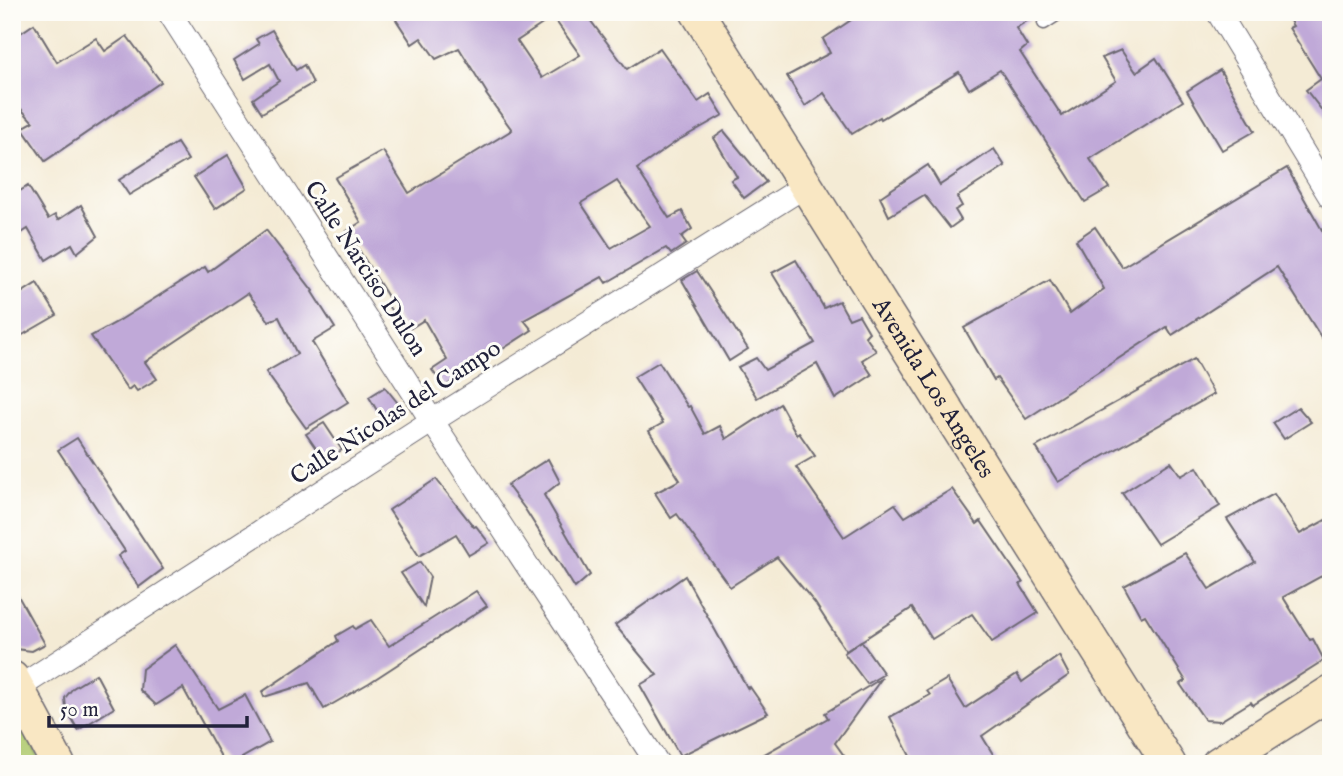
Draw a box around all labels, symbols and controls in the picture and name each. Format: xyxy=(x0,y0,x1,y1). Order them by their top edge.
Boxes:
street label: Calle Narciso Dulon xyxy=(297,175,433,363)
street label: Avenida Los Angeles xyxy=(864,291,1001,484)
street label: Calle Nicolas del Campo xyxy=(285,333,507,493)
scale bar xyxy=(49,685,247,729)
text: 50 m xyxy=(60,697,99,724)

